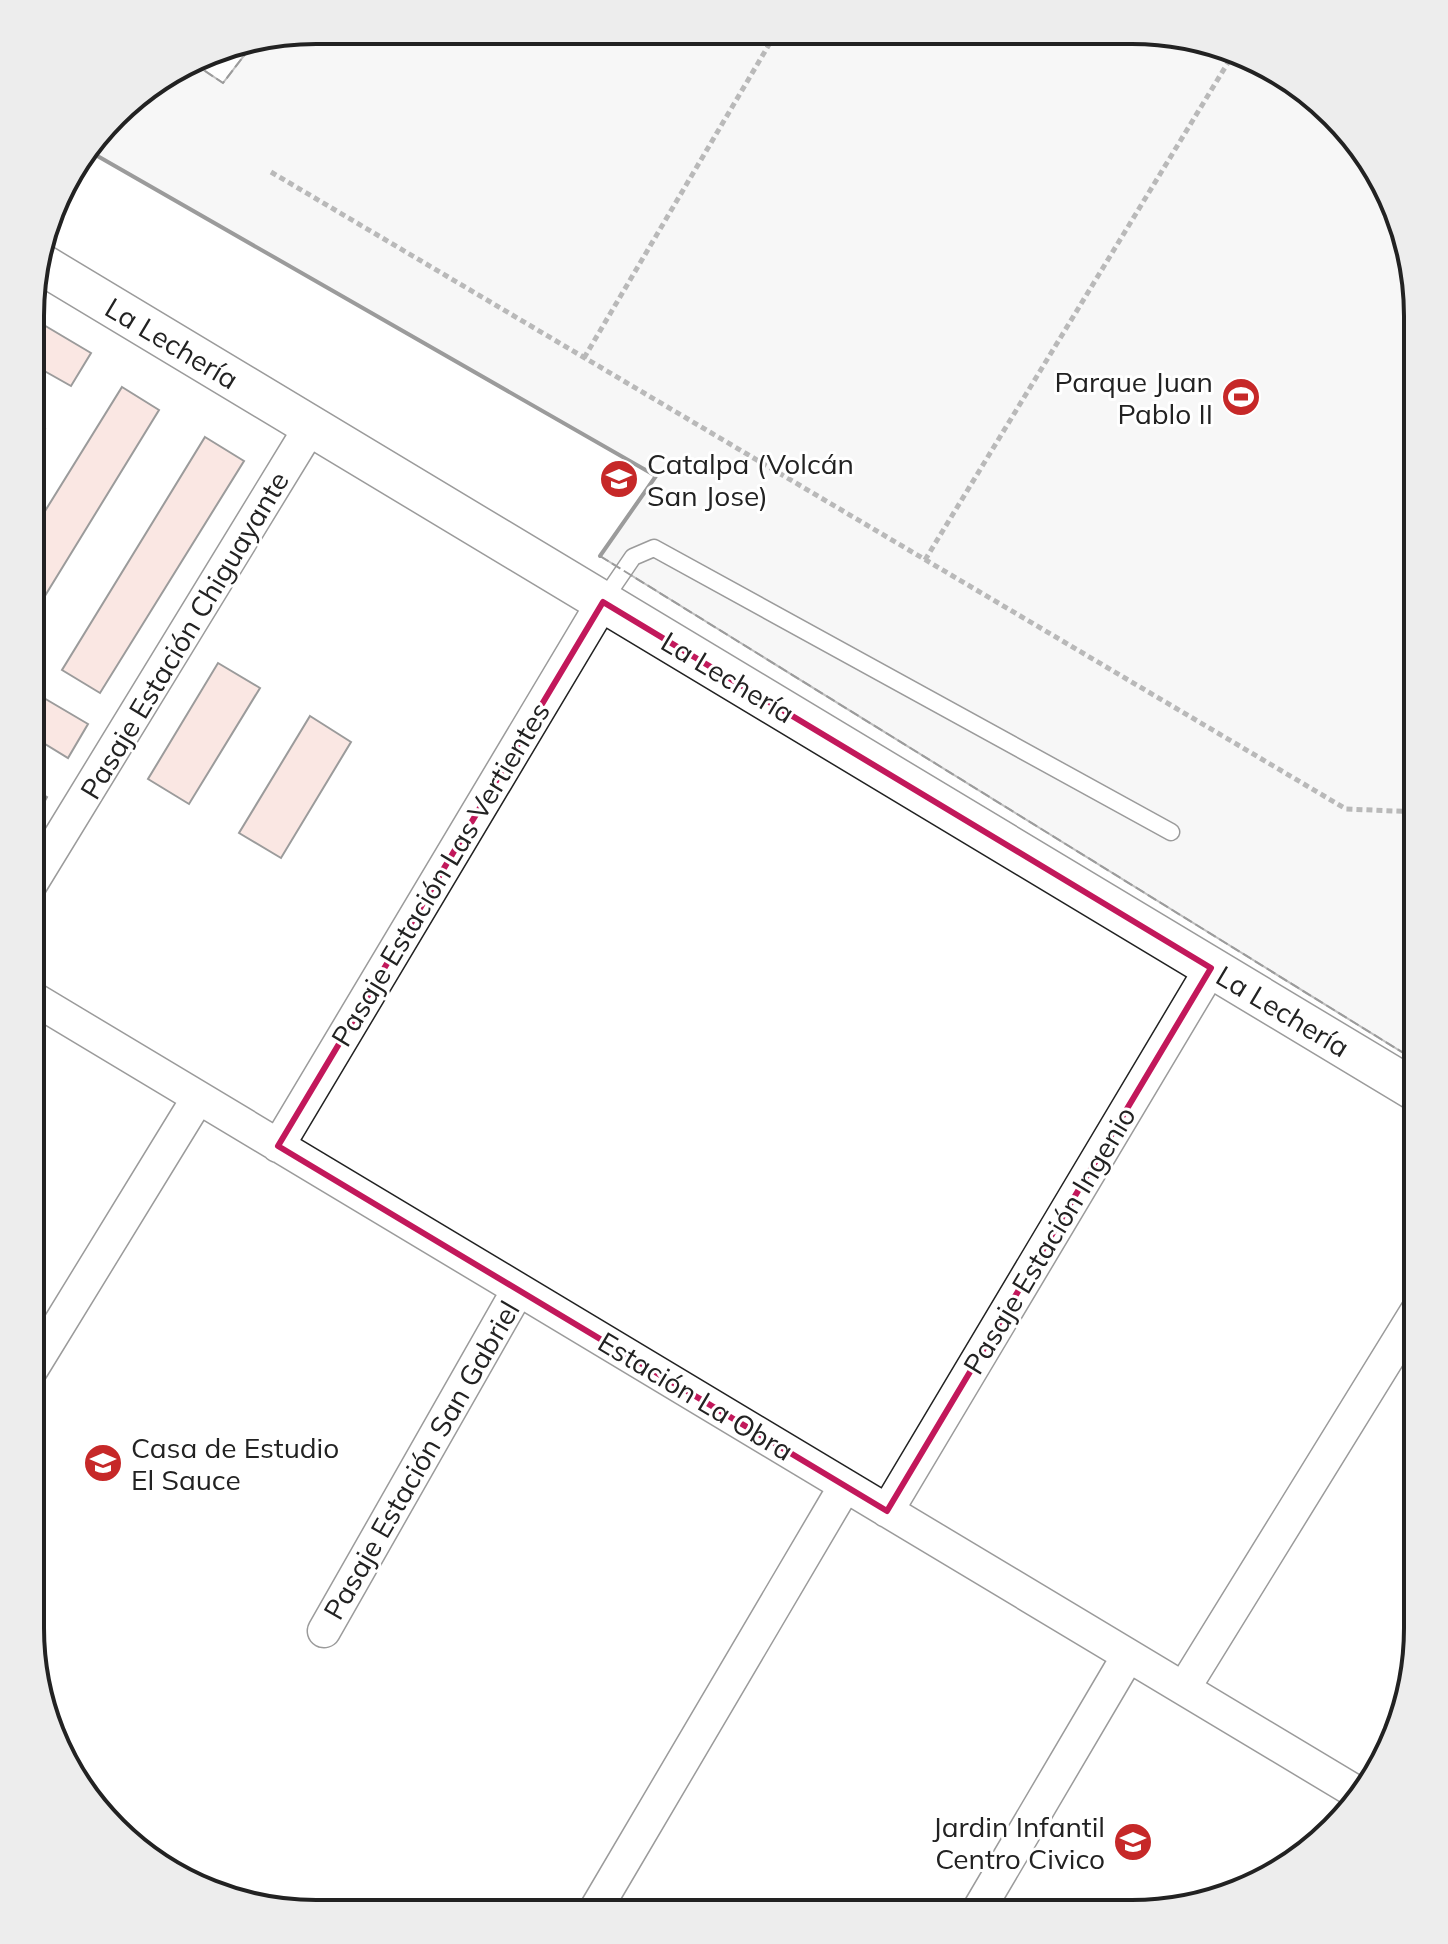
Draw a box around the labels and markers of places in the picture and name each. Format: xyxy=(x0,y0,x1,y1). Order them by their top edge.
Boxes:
place label: Parque Juan Pablo II xyxy=(1055,364,1213,431)
sports icon: Parque Juan Pablo II xyxy=(1220,376,1262,418)
place label: Catalpa (Volcán San Jose) xyxy=(647,446,854,513)
school or university icon: Catalpa (Volcán San Jose) xyxy=(598,458,640,500)
place label: Casa de Estudio El Sauce xyxy=(131,1430,339,1497)
school or university icon: Casa de Estudio El Sauce xyxy=(82,1442,124,1484)
place label: Jardin Infantil Centro Civico xyxy=(933,1809,1105,1876)
school or university icon: Jardin Infantil Centro Civico xyxy=(1112,1821,1154,1863)

